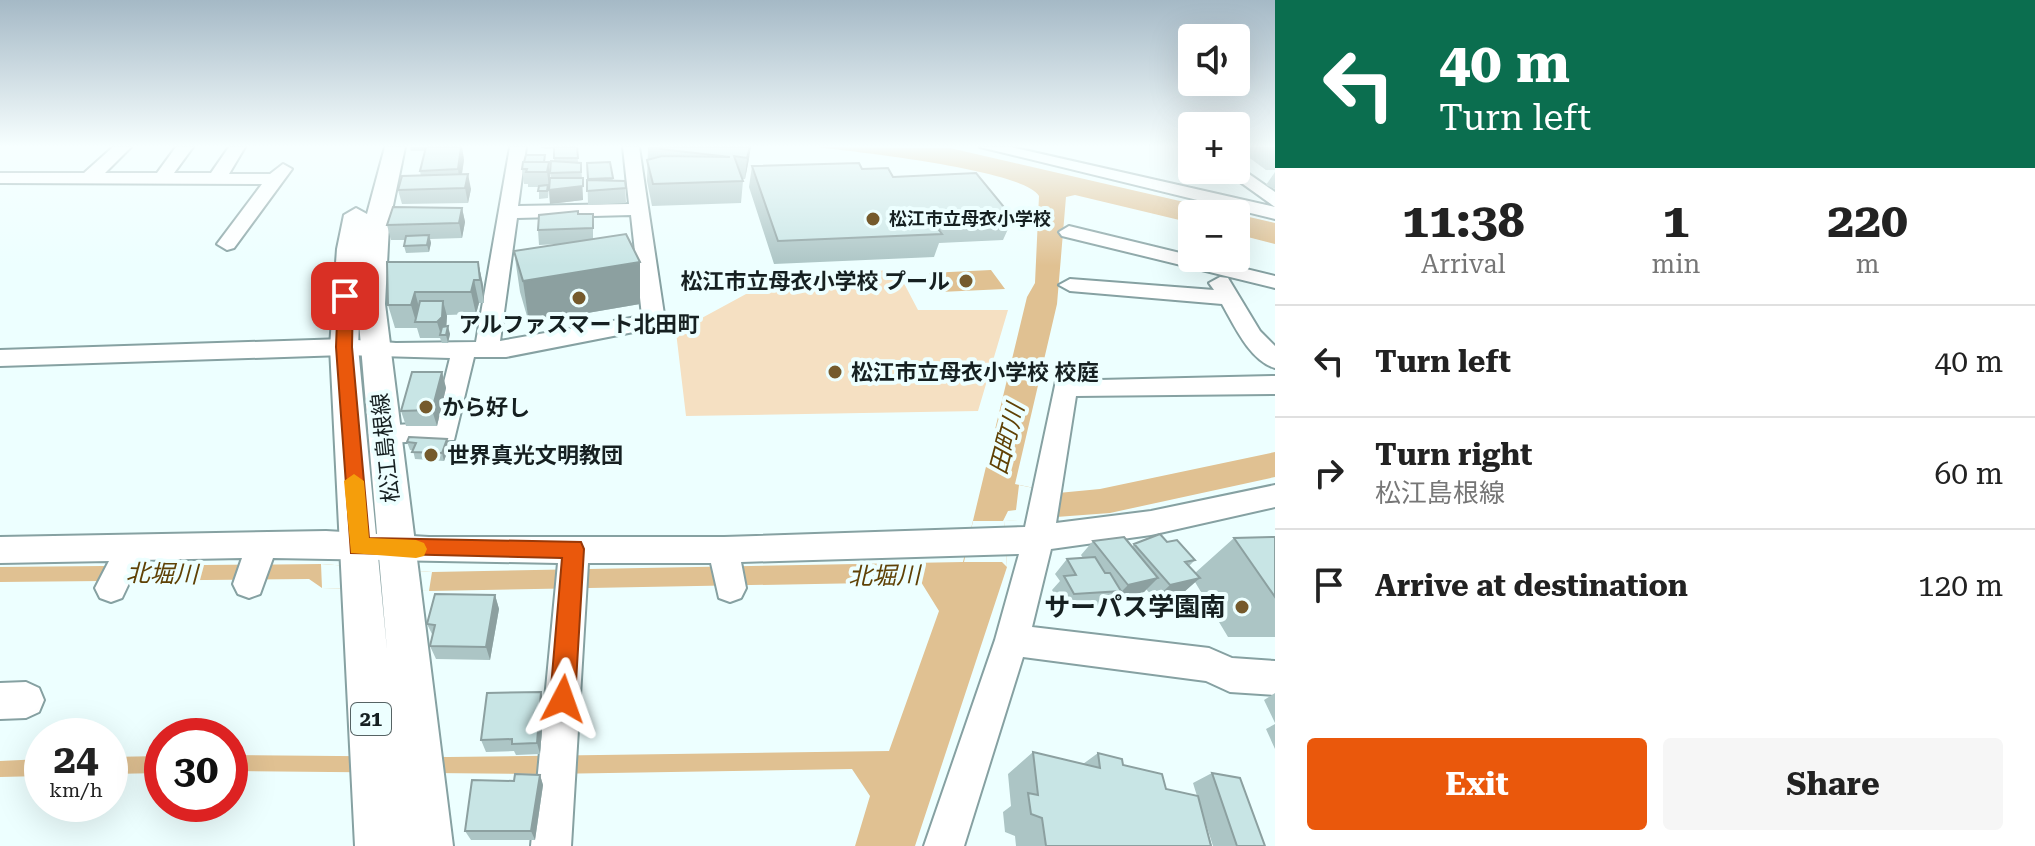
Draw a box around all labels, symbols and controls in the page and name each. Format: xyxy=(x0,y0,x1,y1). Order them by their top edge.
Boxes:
map controls xyxy=(1178,24,1250,272)
button: sound xyxy=(1178,24,1250,96)
text: 40 m xyxy=(1439,30,1570,96)
icon: left xyxy=(1307,32,1411,136)
text: Turn left xyxy=(1439,97,1591,139)
button: + xyxy=(1178,112,1250,184)
text: 11:38 xyxy=(1402,193,1525,249)
text: 1 xyxy=(1662,193,1689,249)
text: 220 xyxy=(1827,193,1908,249)
button: − xyxy=(1178,200,1250,272)
place label: 松江市立母衣小学校 xyxy=(889,208,1051,229)
marker: 松江市立母衣小学校 xyxy=(864,210,882,228)
text: Arrival xyxy=(1421,249,1506,279)
text: min xyxy=(1652,249,1700,279)
text: m xyxy=(1856,249,1880,279)
pin xyxy=(311,262,379,330)
place label: 松江市立母衣小学校 プール xyxy=(680,269,950,294)
marker: 松江市立母衣小学校 プール xyxy=(957,272,975,290)
icon: arrive xyxy=(323,274,367,318)
marker: アルファスマート北田町 xyxy=(570,289,588,307)
place label: アルファスマート北田町 xyxy=(458,312,700,337)
icon: left xyxy=(1307,339,1351,383)
text: Turn left xyxy=(1375,344,1511,379)
text: 40 m xyxy=(1934,344,2003,379)
place label: 松江市立母衣小学校 校庭 xyxy=(851,360,1099,385)
marker: 松江市立母衣小学校 校庭 xyxy=(826,363,844,381)
street label: 松江島根線 xyxy=(367,392,404,504)
place label: から好し xyxy=(442,395,530,420)
marker: から好し xyxy=(417,398,435,416)
water label: 田町川 xyxy=(984,398,1031,477)
text: Turn right xyxy=(1375,437,1532,472)
place label: 世界真光文明教団 xyxy=(447,443,623,468)
marker: 世界真光文明教団 xyxy=(422,446,440,464)
icon: right xyxy=(1307,451,1351,495)
text: 60 m xyxy=(1934,456,2003,491)
text: 松江島根線 xyxy=(1375,478,1505,508)
water label: 北堀川 xyxy=(126,559,201,589)
water label: 北堀川 xyxy=(848,561,923,591)
icon: arrive xyxy=(1307,563,1351,607)
text: Arrive at destination xyxy=(1375,568,1688,603)
text: 120 m xyxy=(1918,568,2003,603)
place label: サーパス学園南 xyxy=(1044,592,1226,622)
marker: サーパス学園南 xyxy=(1233,598,1251,616)
position arrow xyxy=(521,657,605,741)
road number: 21 xyxy=(351,703,391,735)
speed limit sign: 30 xyxy=(144,718,248,822)
text: 24 xyxy=(54,736,98,783)
button: Exit xyxy=(1307,738,1647,830)
button: Share xyxy=(1663,738,2003,830)
text: km/h xyxy=(49,778,103,802)

